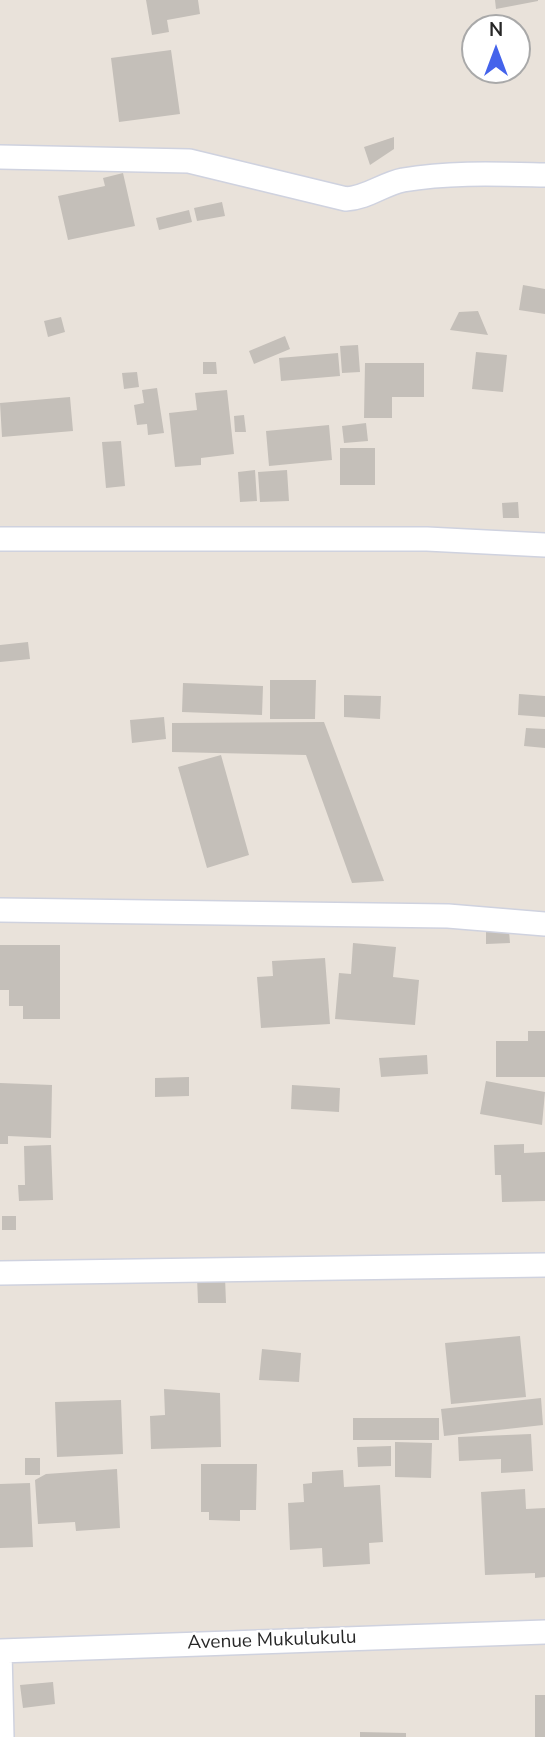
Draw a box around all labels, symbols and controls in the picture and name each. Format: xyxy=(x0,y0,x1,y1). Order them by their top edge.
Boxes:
north arrow xyxy=(461,14,531,84)
text: N xyxy=(489,17,503,43)
street label: Avenue Mukulukulu xyxy=(187,1627,357,1655)

